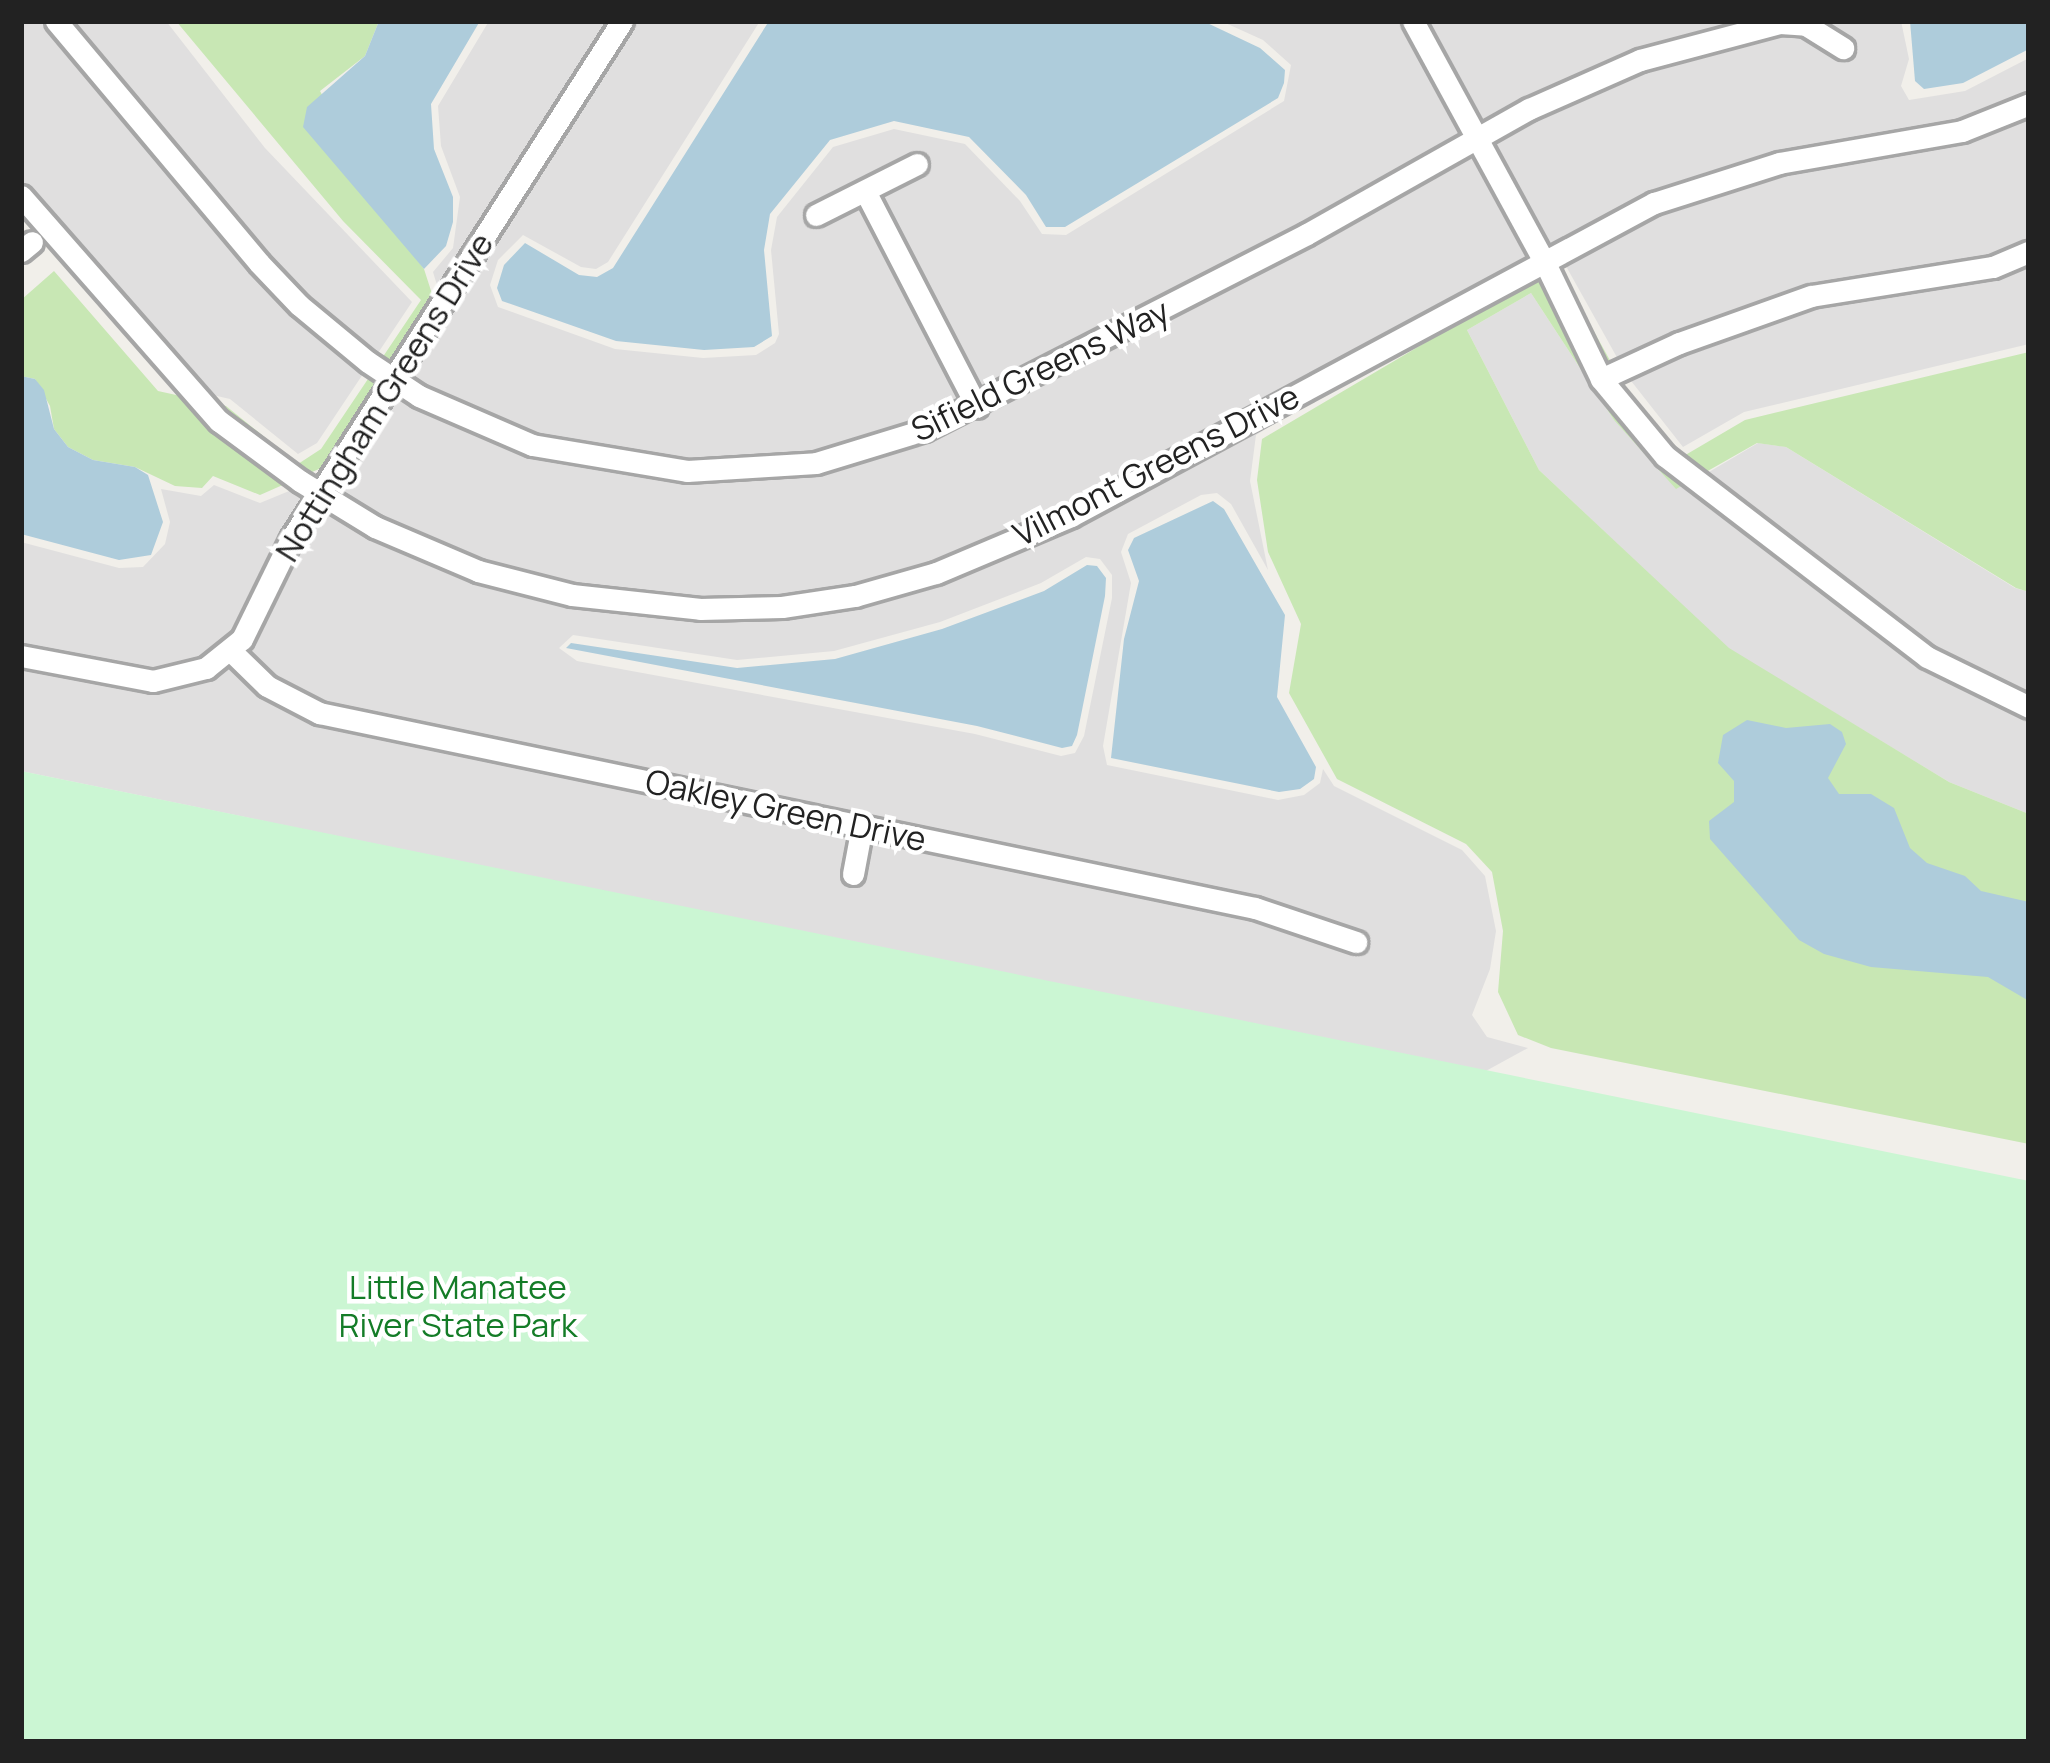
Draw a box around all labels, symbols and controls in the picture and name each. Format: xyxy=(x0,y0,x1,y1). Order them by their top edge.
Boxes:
street label: Nottingham Greens Drive xyxy=(267,226,501,568)
street label: Sifield Greens Way xyxy=(905,290,1175,450)
street label: Vilmont Greens Drive xyxy=(1007,376,1305,554)
street label: Oakley Green Drive xyxy=(642,761,930,859)
park label: Little Manatee River State Park xyxy=(339,1267,577,1345)

